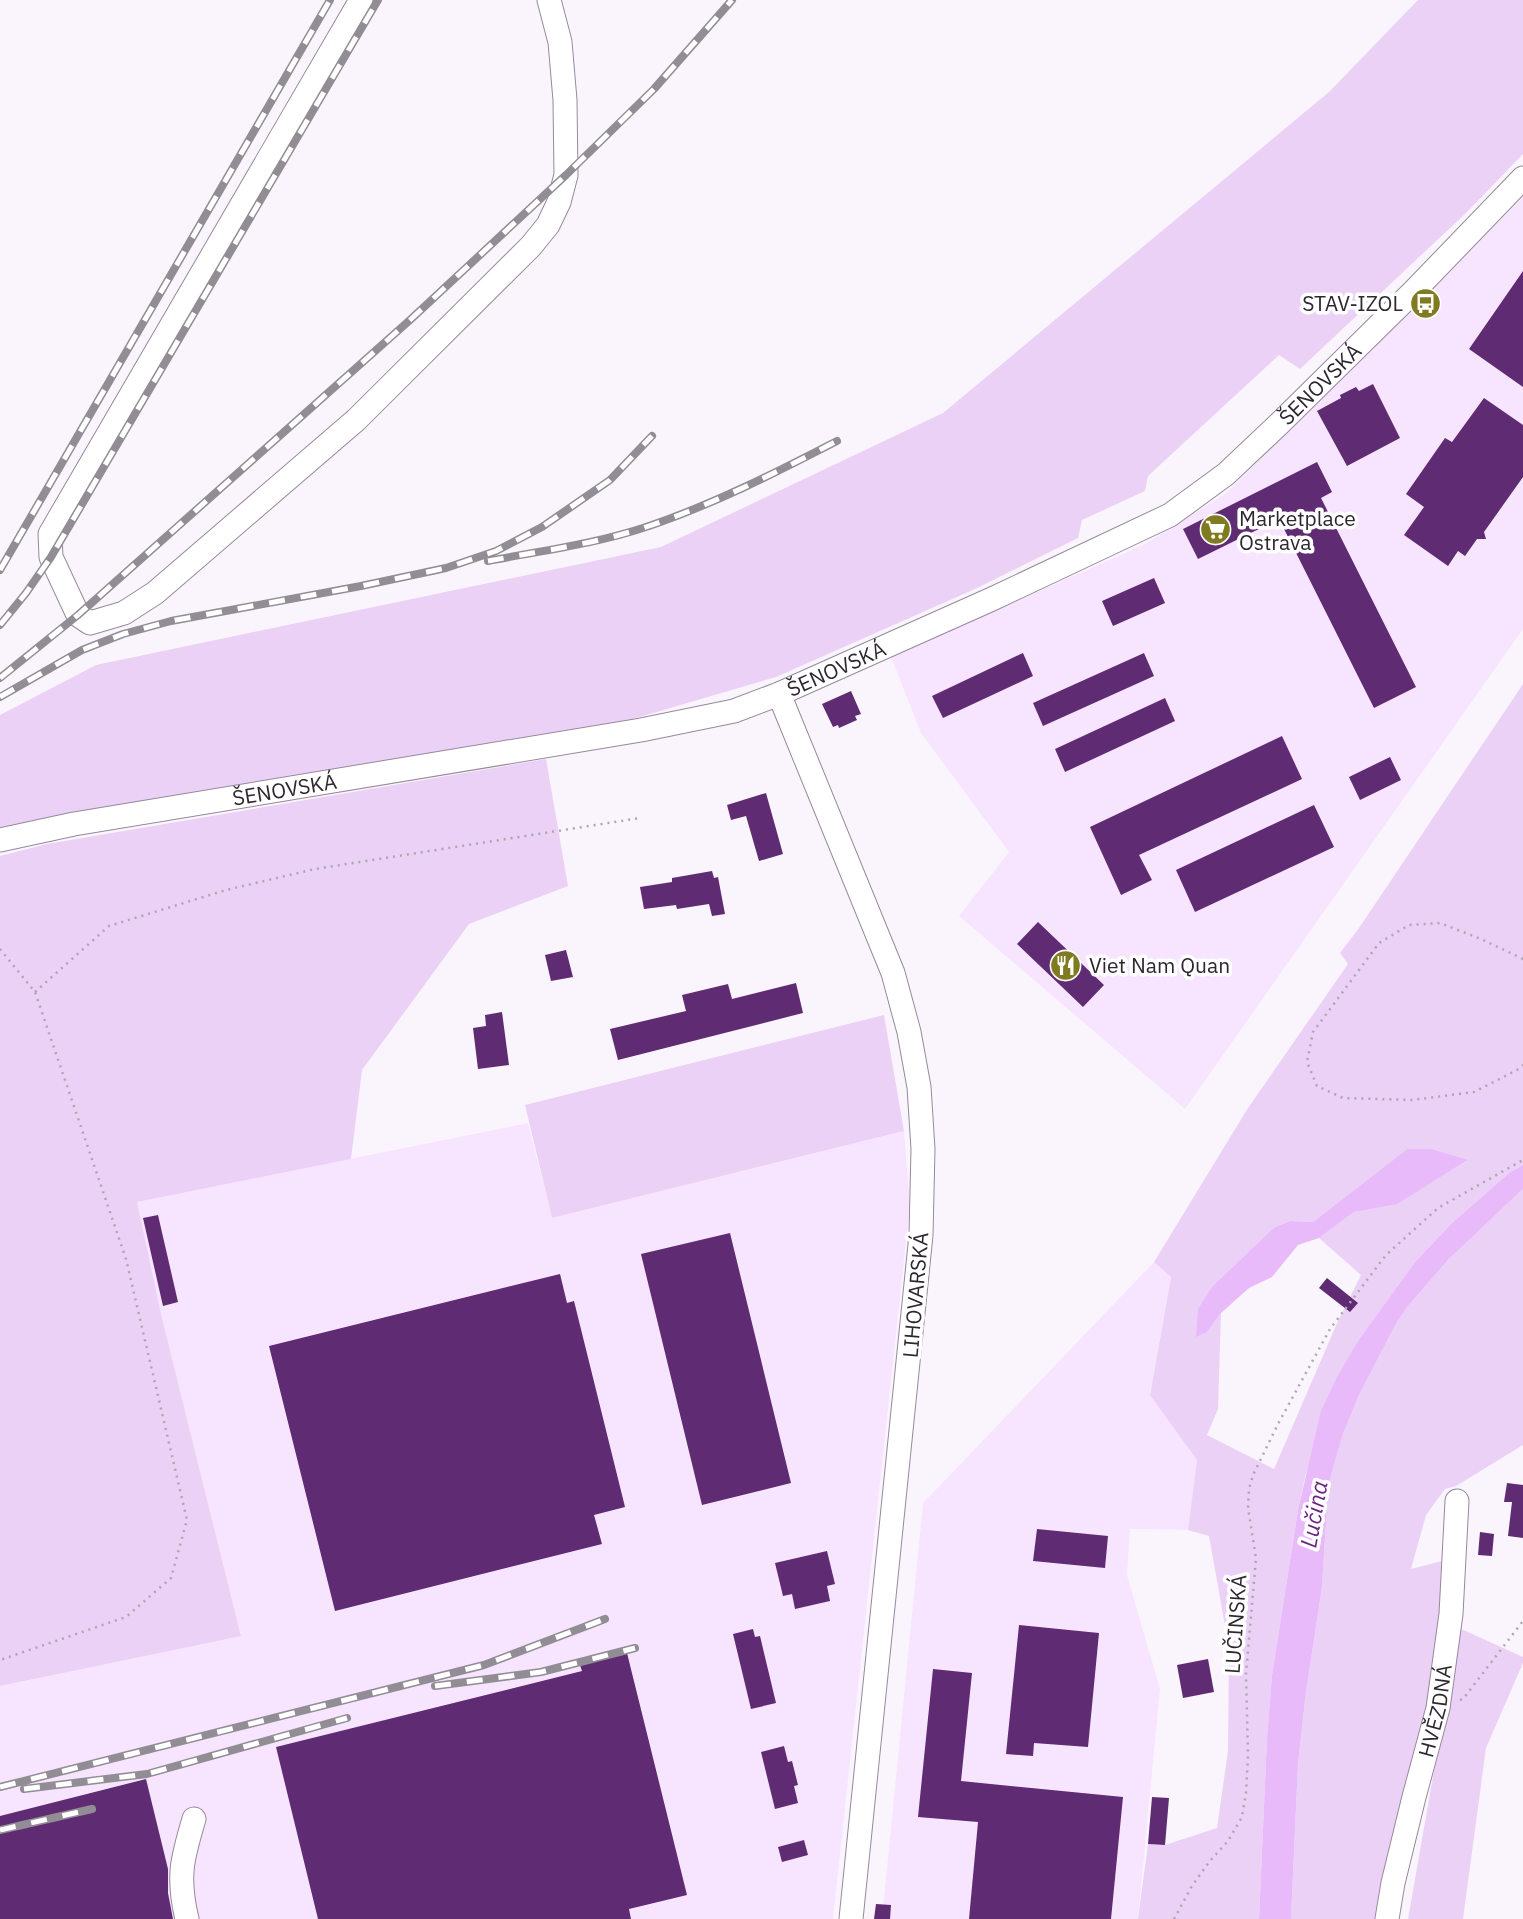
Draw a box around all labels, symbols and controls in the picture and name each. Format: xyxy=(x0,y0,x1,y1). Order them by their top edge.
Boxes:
bus stop icon: STAV-IZOL xyxy=(1409,286,1443,320)
place label: STAV-IZOL xyxy=(1302,289,1403,317)
street label: ŠENOVSKÁ xyxy=(1272,337,1367,431)
place label: Marketplace Ostrava xyxy=(1239,504,1356,556)
supermarket icon: Marketplace Ostrava xyxy=(1199,513,1233,547)
street label: ŠENOVSKÁ xyxy=(782,634,890,703)
street label: ŠENOVSKÁ xyxy=(230,767,339,812)
restaurant icon: Viet Nam Quan xyxy=(1049,948,1083,982)
place label: Viet Nam Quan xyxy=(1089,951,1230,979)
street label: LIHOVARSKÁ xyxy=(896,1231,934,1359)
water label: Lučina xyxy=(1292,1478,1334,1550)
street label: LUČINSKÁ xyxy=(1218,1573,1252,1675)
street label: HVĚZDNÁ xyxy=(1411,1662,1458,1760)

